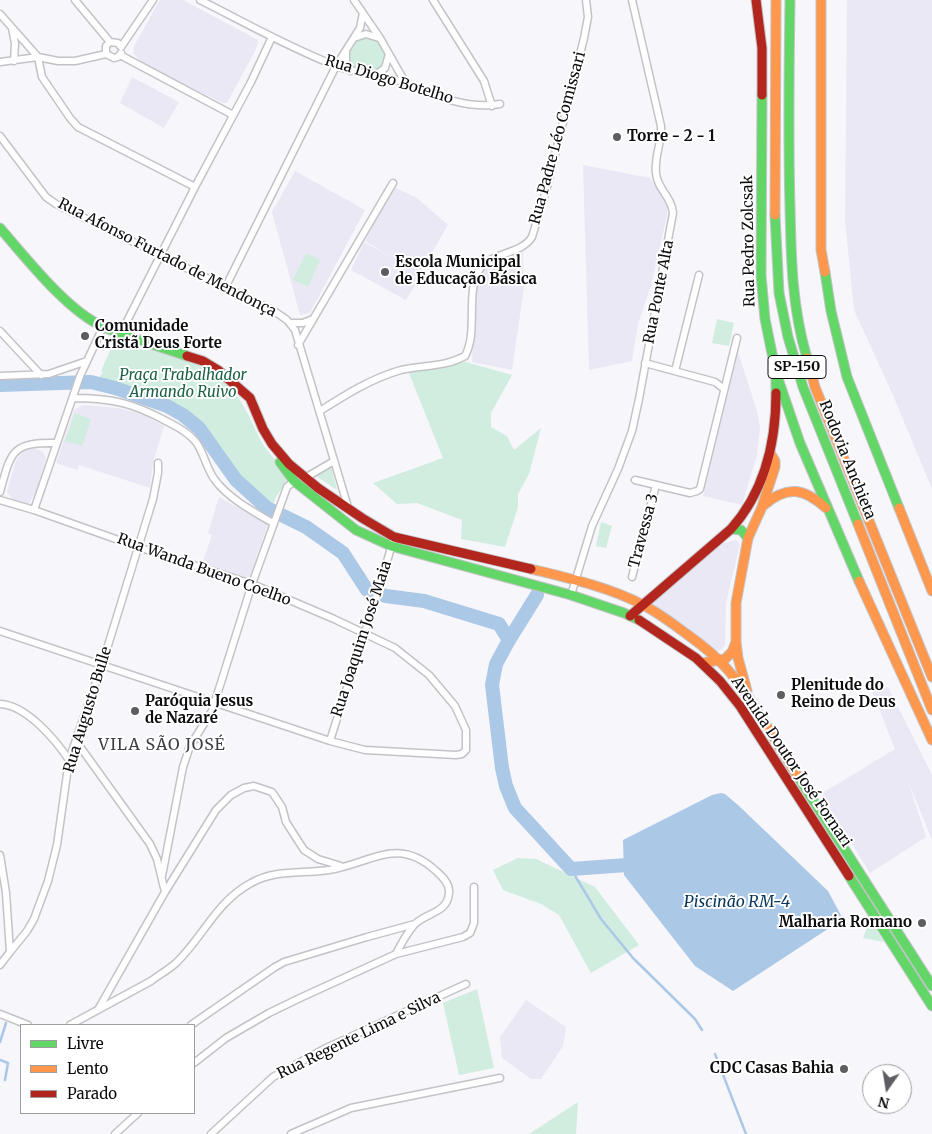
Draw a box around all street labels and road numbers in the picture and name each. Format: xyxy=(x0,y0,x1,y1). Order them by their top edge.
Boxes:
street label: Rua Padre Léo Comissari xyxy=(526,50,590,226)
street label: Rua Diogo Botelho xyxy=(323,52,455,108)
street label: Rua Pedro Zolcsak xyxy=(739,175,759,307)
street label: Rua Afonso Furtado de Mendonça xyxy=(55,195,279,321)
street label: Rua Ponte Alta xyxy=(640,239,678,345)
road number: SP-150 xyxy=(768,356,826,378)
street label: Rodovia Anchieta xyxy=(815,398,879,522)
street label: Travessa 3 xyxy=(625,492,663,570)
street label: Rua Wanda Bueno Coelho xyxy=(115,530,293,610)
street label: Rua Joaquim José Maia xyxy=(328,559,396,719)
street label: Rua Augusto Bulle xyxy=(60,645,116,775)
street label: Avenida Doutor José Fornari xyxy=(727,673,855,851)
street label: Rua Regente Lima e Silva xyxy=(275,989,443,1083)

